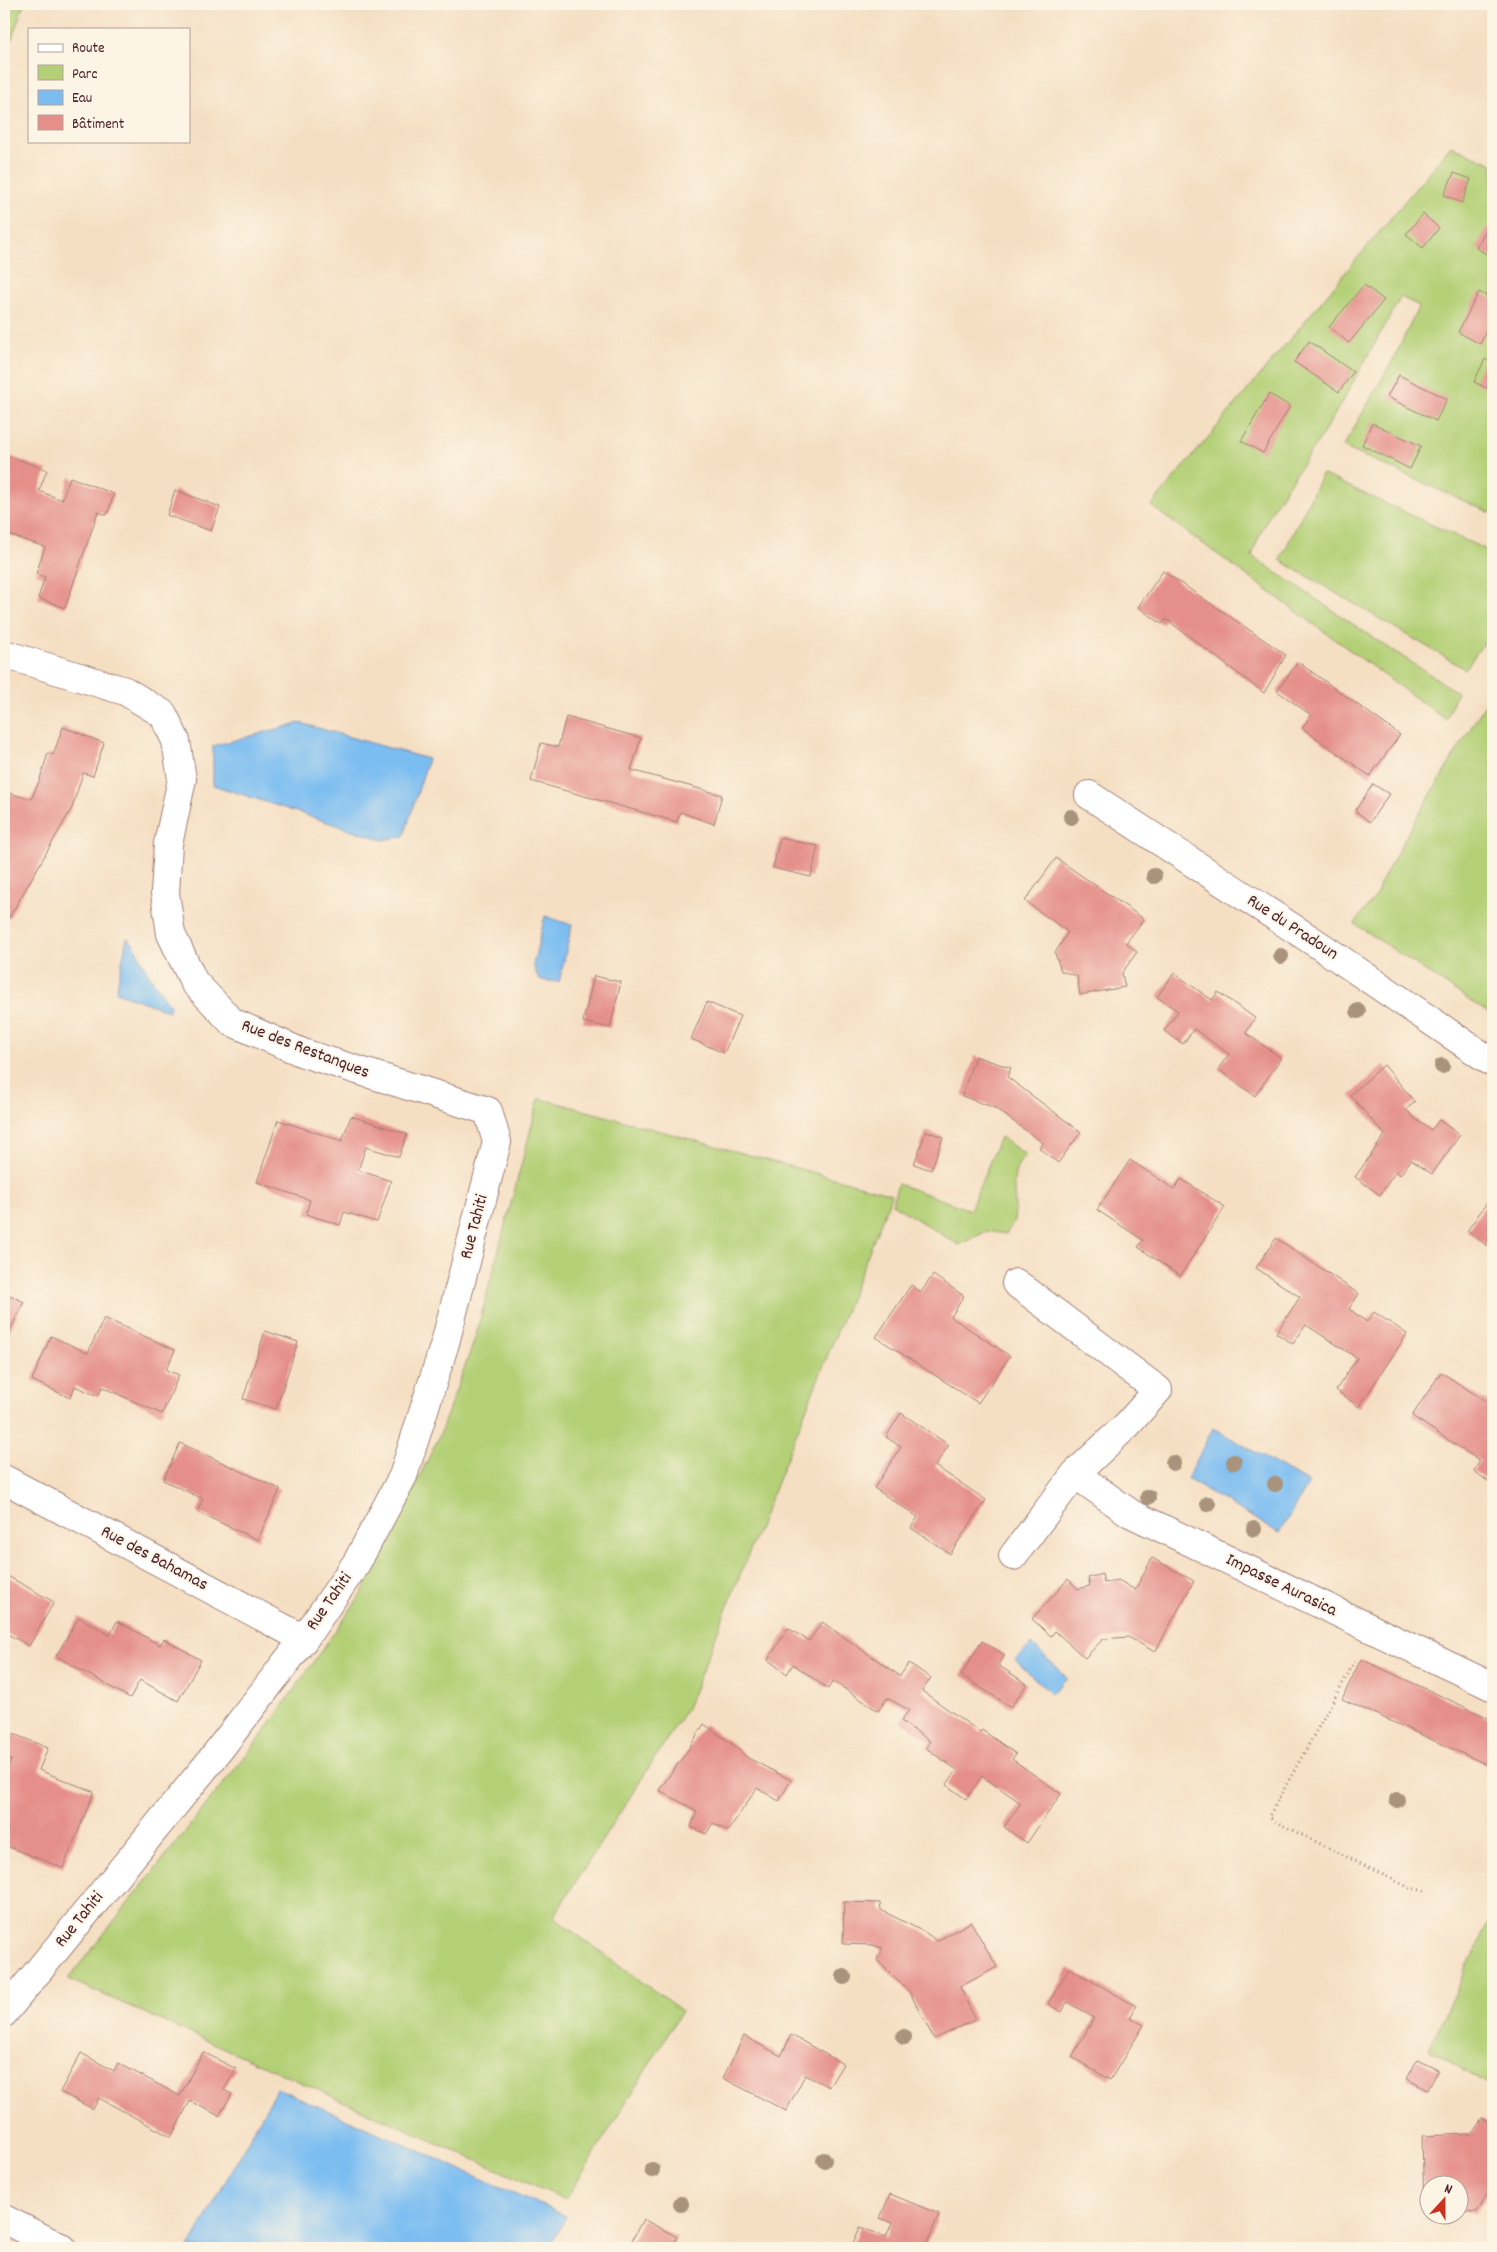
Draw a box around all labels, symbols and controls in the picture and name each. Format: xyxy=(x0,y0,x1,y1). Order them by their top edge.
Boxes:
legend xyxy=(28,28,190,142)
text: Route xyxy=(72,38,105,60)
text: Parc xyxy=(72,64,97,86)
text: Eau xyxy=(72,88,92,110)
text: Bâtiment xyxy=(72,114,125,136)
street label: Rue du Pradoun xyxy=(1241,889,1343,967)
street label: Rue des Restanques xyxy=(237,1014,373,1086)
street label: Rue Tahiti xyxy=(454,1192,496,1262)
street label: Rue des Bahamas xyxy=(96,1520,212,1598)
street label: Impasse Aurasica xyxy=(1221,1548,1341,1624)
street label: Rue Tahiti xyxy=(301,1568,359,1636)
street label: Rue Tahiti xyxy=(50,1887,110,1953)
north arrow xyxy=(1420,2174,1470,2224)
text: N xyxy=(1441,2179,1455,2200)

